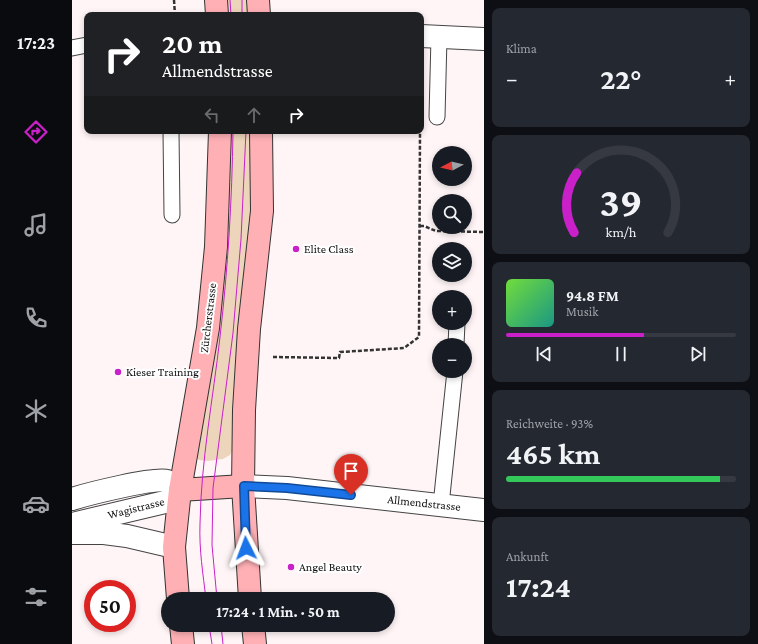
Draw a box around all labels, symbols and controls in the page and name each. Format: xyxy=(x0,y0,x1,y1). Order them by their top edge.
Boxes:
icon: right xyxy=(96,28,148,80)
text: 20 m xyxy=(162,28,222,59)
text: 17:23 xyxy=(17,33,55,53)
text: Klima xyxy=(506,41,537,56)
text: Allmendstrasse xyxy=(162,61,273,81)
text: 22° xyxy=(600,62,642,95)
text: − xyxy=(506,66,518,91)
text: + xyxy=(724,66,736,91)
icon: left xyxy=(201,104,223,126)
icon: ahead xyxy=(243,104,265,126)
icon: right xyxy=(285,104,307,126)
icon: directions xyxy=(22,118,50,146)
north arrow xyxy=(432,146,472,186)
map controls xyxy=(432,146,472,378)
text: 39 xyxy=(599,179,643,225)
button: search xyxy=(432,194,472,234)
icon: music xyxy=(22,211,50,239)
text: km/h xyxy=(606,223,637,239)
place label: Elite Class xyxy=(304,242,354,256)
button: layers xyxy=(432,242,472,282)
marker: Elite Class xyxy=(291,244,301,254)
street label: Zürcherstrasse xyxy=(197,282,219,354)
text: 94.8 FM xyxy=(566,288,619,304)
button: + xyxy=(432,290,472,330)
icon: phone xyxy=(22,304,50,332)
text: Musik xyxy=(566,304,598,319)
button: − xyxy=(432,338,472,378)
icon: previous xyxy=(533,343,555,365)
icon: pause xyxy=(610,343,632,365)
icon: next xyxy=(687,343,709,365)
place label: Kieser Training xyxy=(126,365,199,379)
marker: Kieser Training xyxy=(113,367,123,377)
icon: climate xyxy=(22,397,50,425)
text: Reichweite · 93% xyxy=(506,416,593,431)
text: 465 km xyxy=(506,437,600,470)
pin xyxy=(334,454,368,495)
icon: arrive xyxy=(340,460,362,482)
icon: car xyxy=(22,490,50,518)
street label: Allmendstrasse xyxy=(387,492,461,514)
street label: Wagistrasse xyxy=(106,494,166,522)
position arrow xyxy=(225,527,267,569)
text: Ankunft xyxy=(506,549,549,564)
place label: Angel Beauty xyxy=(299,560,362,574)
marker: Angel Beauty xyxy=(286,562,296,572)
text: 17:24 xyxy=(506,570,571,603)
speed limit sign: 50 xyxy=(84,580,136,632)
icon: filters xyxy=(22,583,50,611)
text: 17:24 · 1 Min. · 50 m xyxy=(216,604,340,620)

